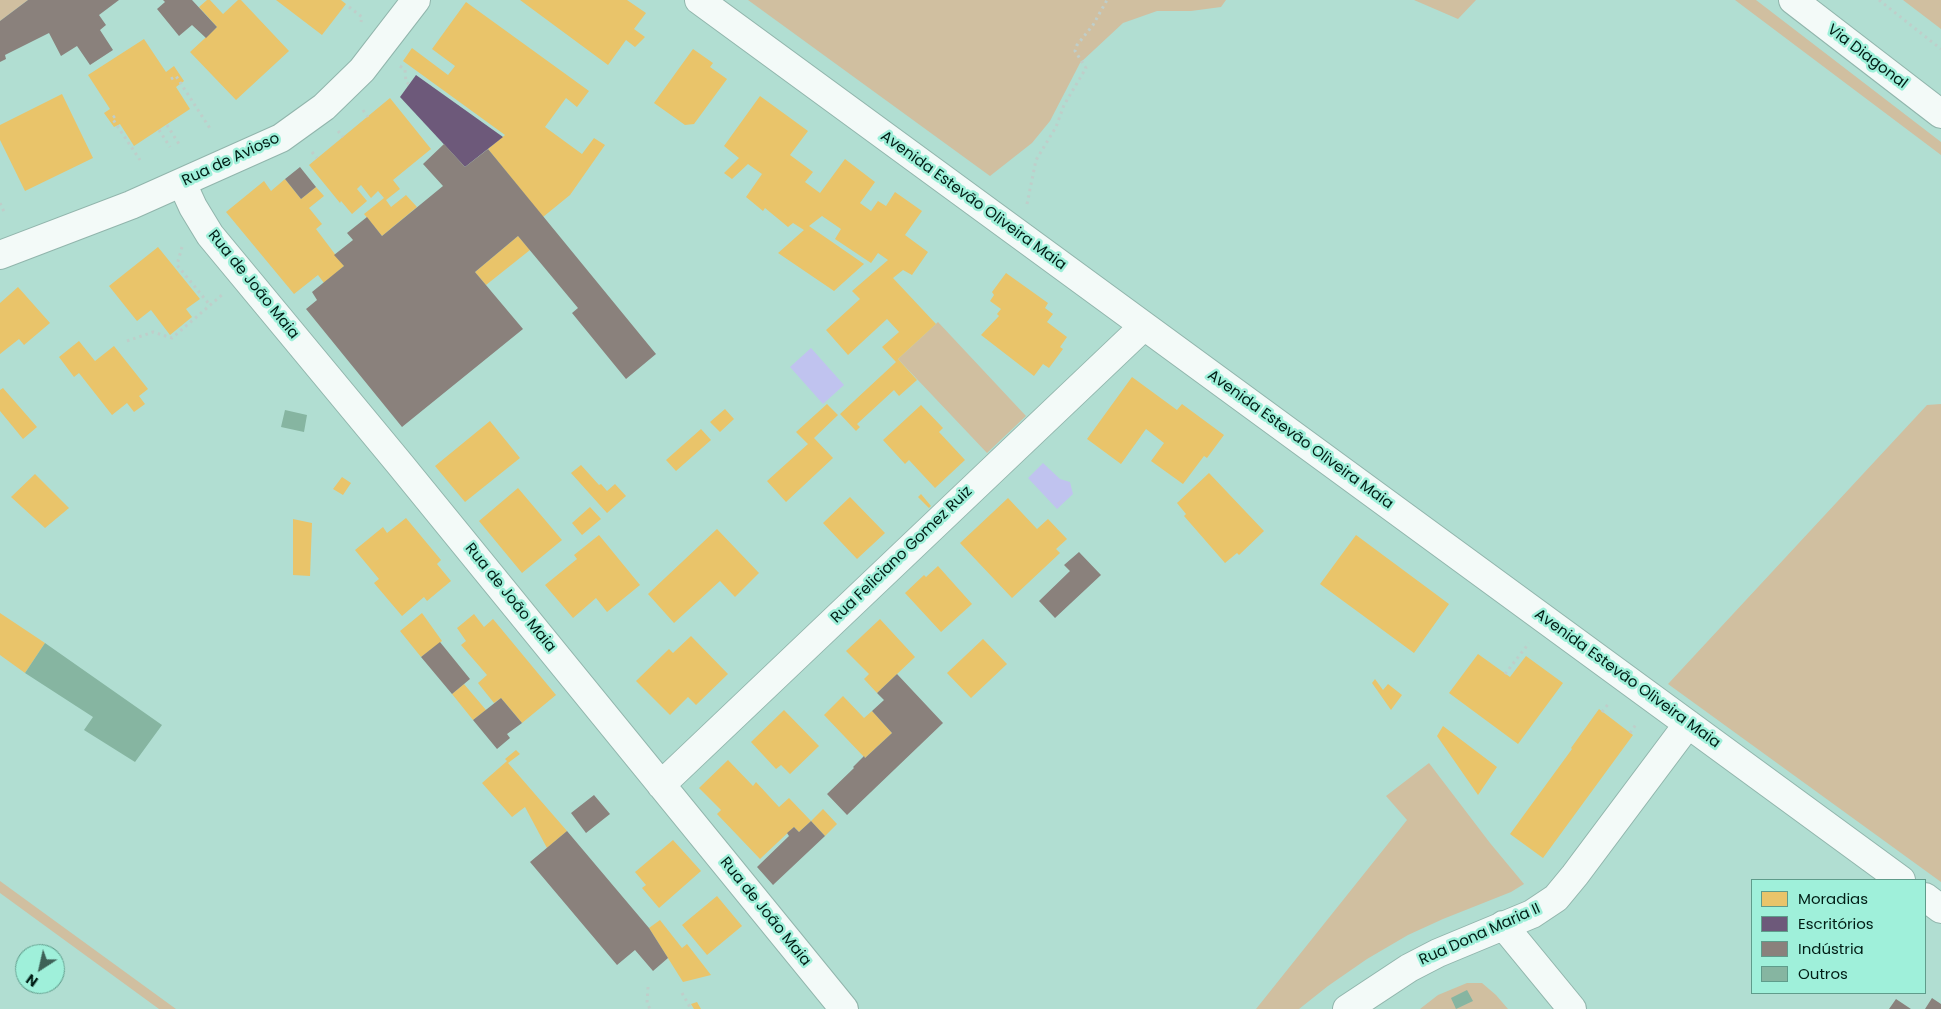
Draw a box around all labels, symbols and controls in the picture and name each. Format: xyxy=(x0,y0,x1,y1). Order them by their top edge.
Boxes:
street label: Via Diagonal xyxy=(1823,21,1911,93)
street label: Avenida Estevão Oliveira Maia xyxy=(877,128,1069,274)
street label: Rua de Avioso xyxy=(179,130,283,190)
street label: Rua de João Maia xyxy=(204,227,302,343)
street label: Avenida Estevão Oliveira Maia xyxy=(1204,367,1396,513)
street label: Rua Feliciano Gomez Ruiz xyxy=(828,483,976,627)
street label: Rua de João Maia xyxy=(461,540,559,656)
street label: Avenida Estevão Oliveira Maia xyxy=(1531,606,1723,752)
street label: Rua de João Maia xyxy=(716,854,814,970)
legend xyxy=(1751,879,1926,994)
text: Moradias xyxy=(1798,888,1868,909)
street label: Rua Dona Maria II xyxy=(1417,900,1543,970)
text: Escritórios xyxy=(1798,913,1874,934)
text: Indústria xyxy=(1798,938,1864,959)
north arrow xyxy=(15,944,65,994)
text: Outros xyxy=(1798,963,1848,984)
text: N xyxy=(22,969,42,992)

